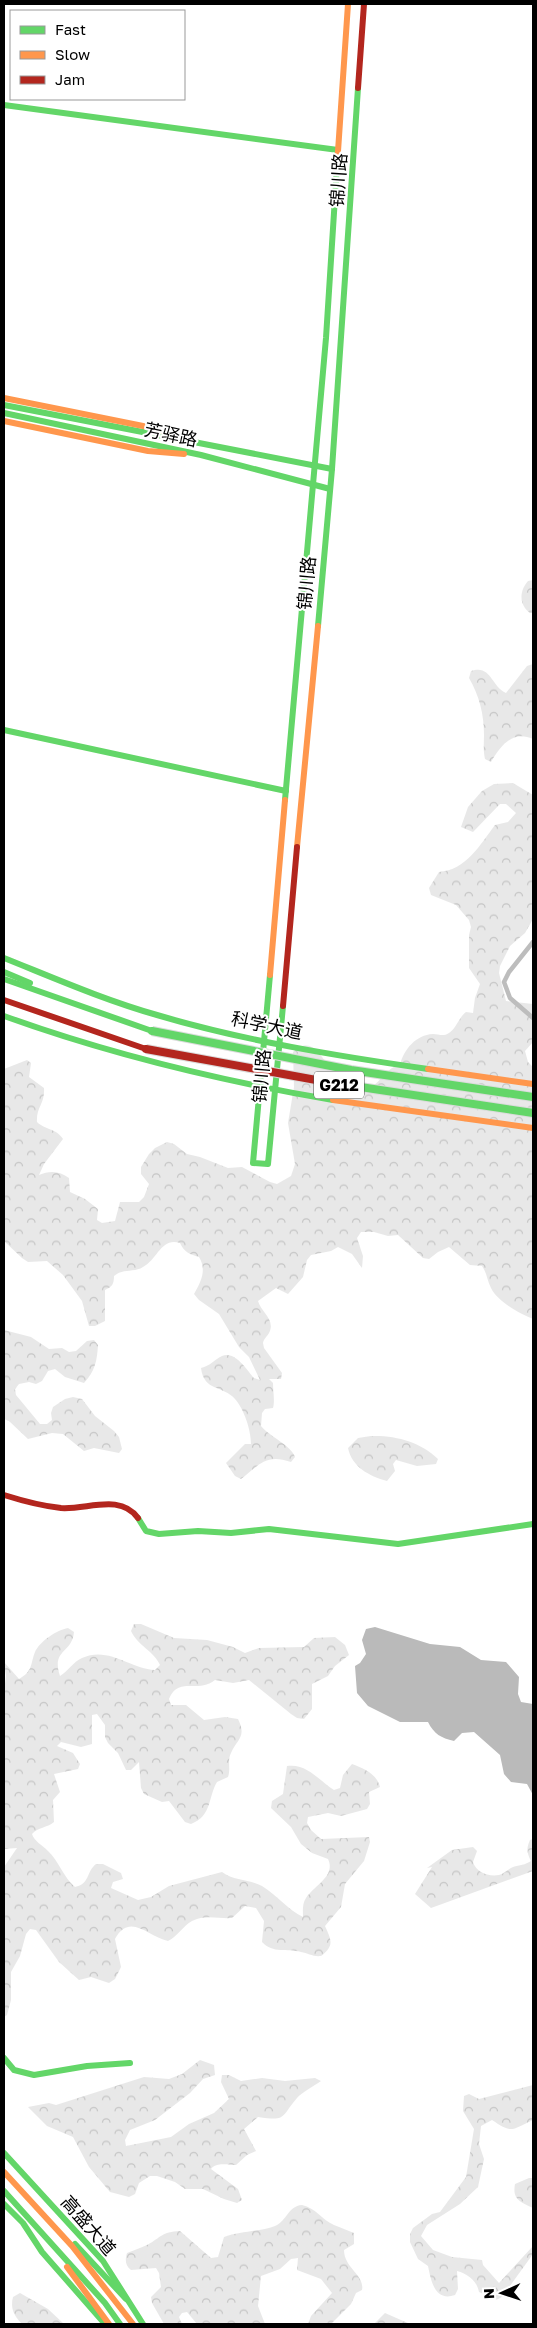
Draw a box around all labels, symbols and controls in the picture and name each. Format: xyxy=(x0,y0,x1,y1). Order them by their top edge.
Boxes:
legend xyxy=(10,10,185,100)
text: Fast xyxy=(55,20,86,38)
text: Slow xyxy=(55,45,90,63)
text: Jam xyxy=(55,70,85,88)
street label: 锦川路 xyxy=(325,152,351,208)
street label: 芳驿路 xyxy=(142,418,200,450)
street label: 锦川路 xyxy=(293,555,319,611)
street label: 科学大道 xyxy=(229,1007,305,1043)
street label: 锦川路 xyxy=(248,1048,274,1104)
road number: G212 xyxy=(314,1072,364,1098)
street label: 高盛大道 xyxy=(57,2191,121,2259)
north arrow xyxy=(477,2268,527,2318)
text: N xyxy=(480,2288,497,2299)

